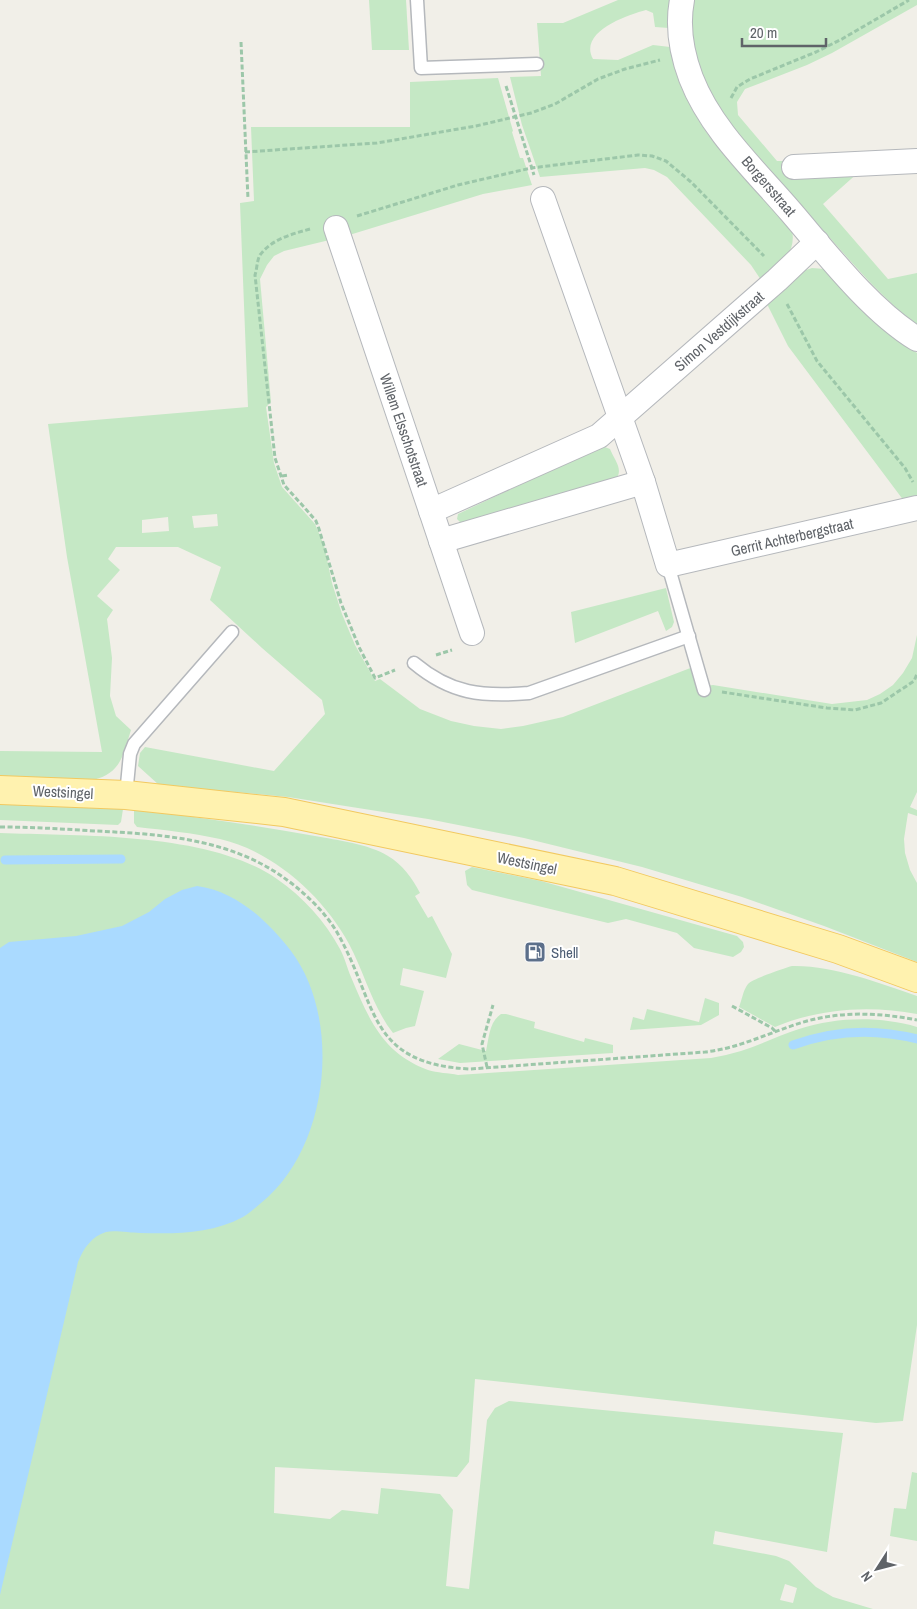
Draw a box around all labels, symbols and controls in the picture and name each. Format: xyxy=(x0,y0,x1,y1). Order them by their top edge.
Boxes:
scale bar xyxy=(742,15,826,47)
text: 20 m xyxy=(750,22,777,43)
street label: Borgersstraat xyxy=(737,151,802,221)
street label: Simon Vestdijkstraat xyxy=(670,286,769,376)
street label: Willem Elsschotstraat xyxy=(375,371,433,490)
street label: Gerrit Achterbergstraat xyxy=(729,513,856,561)
street label: Westsingel xyxy=(32,780,94,804)
street label: Westsingel xyxy=(495,846,559,880)
fuel station icon: Shell xyxy=(523,940,547,964)
place label: Shell xyxy=(551,942,578,963)
north arrow xyxy=(852,1544,902,1594)
text: N xyxy=(857,1568,876,1585)

